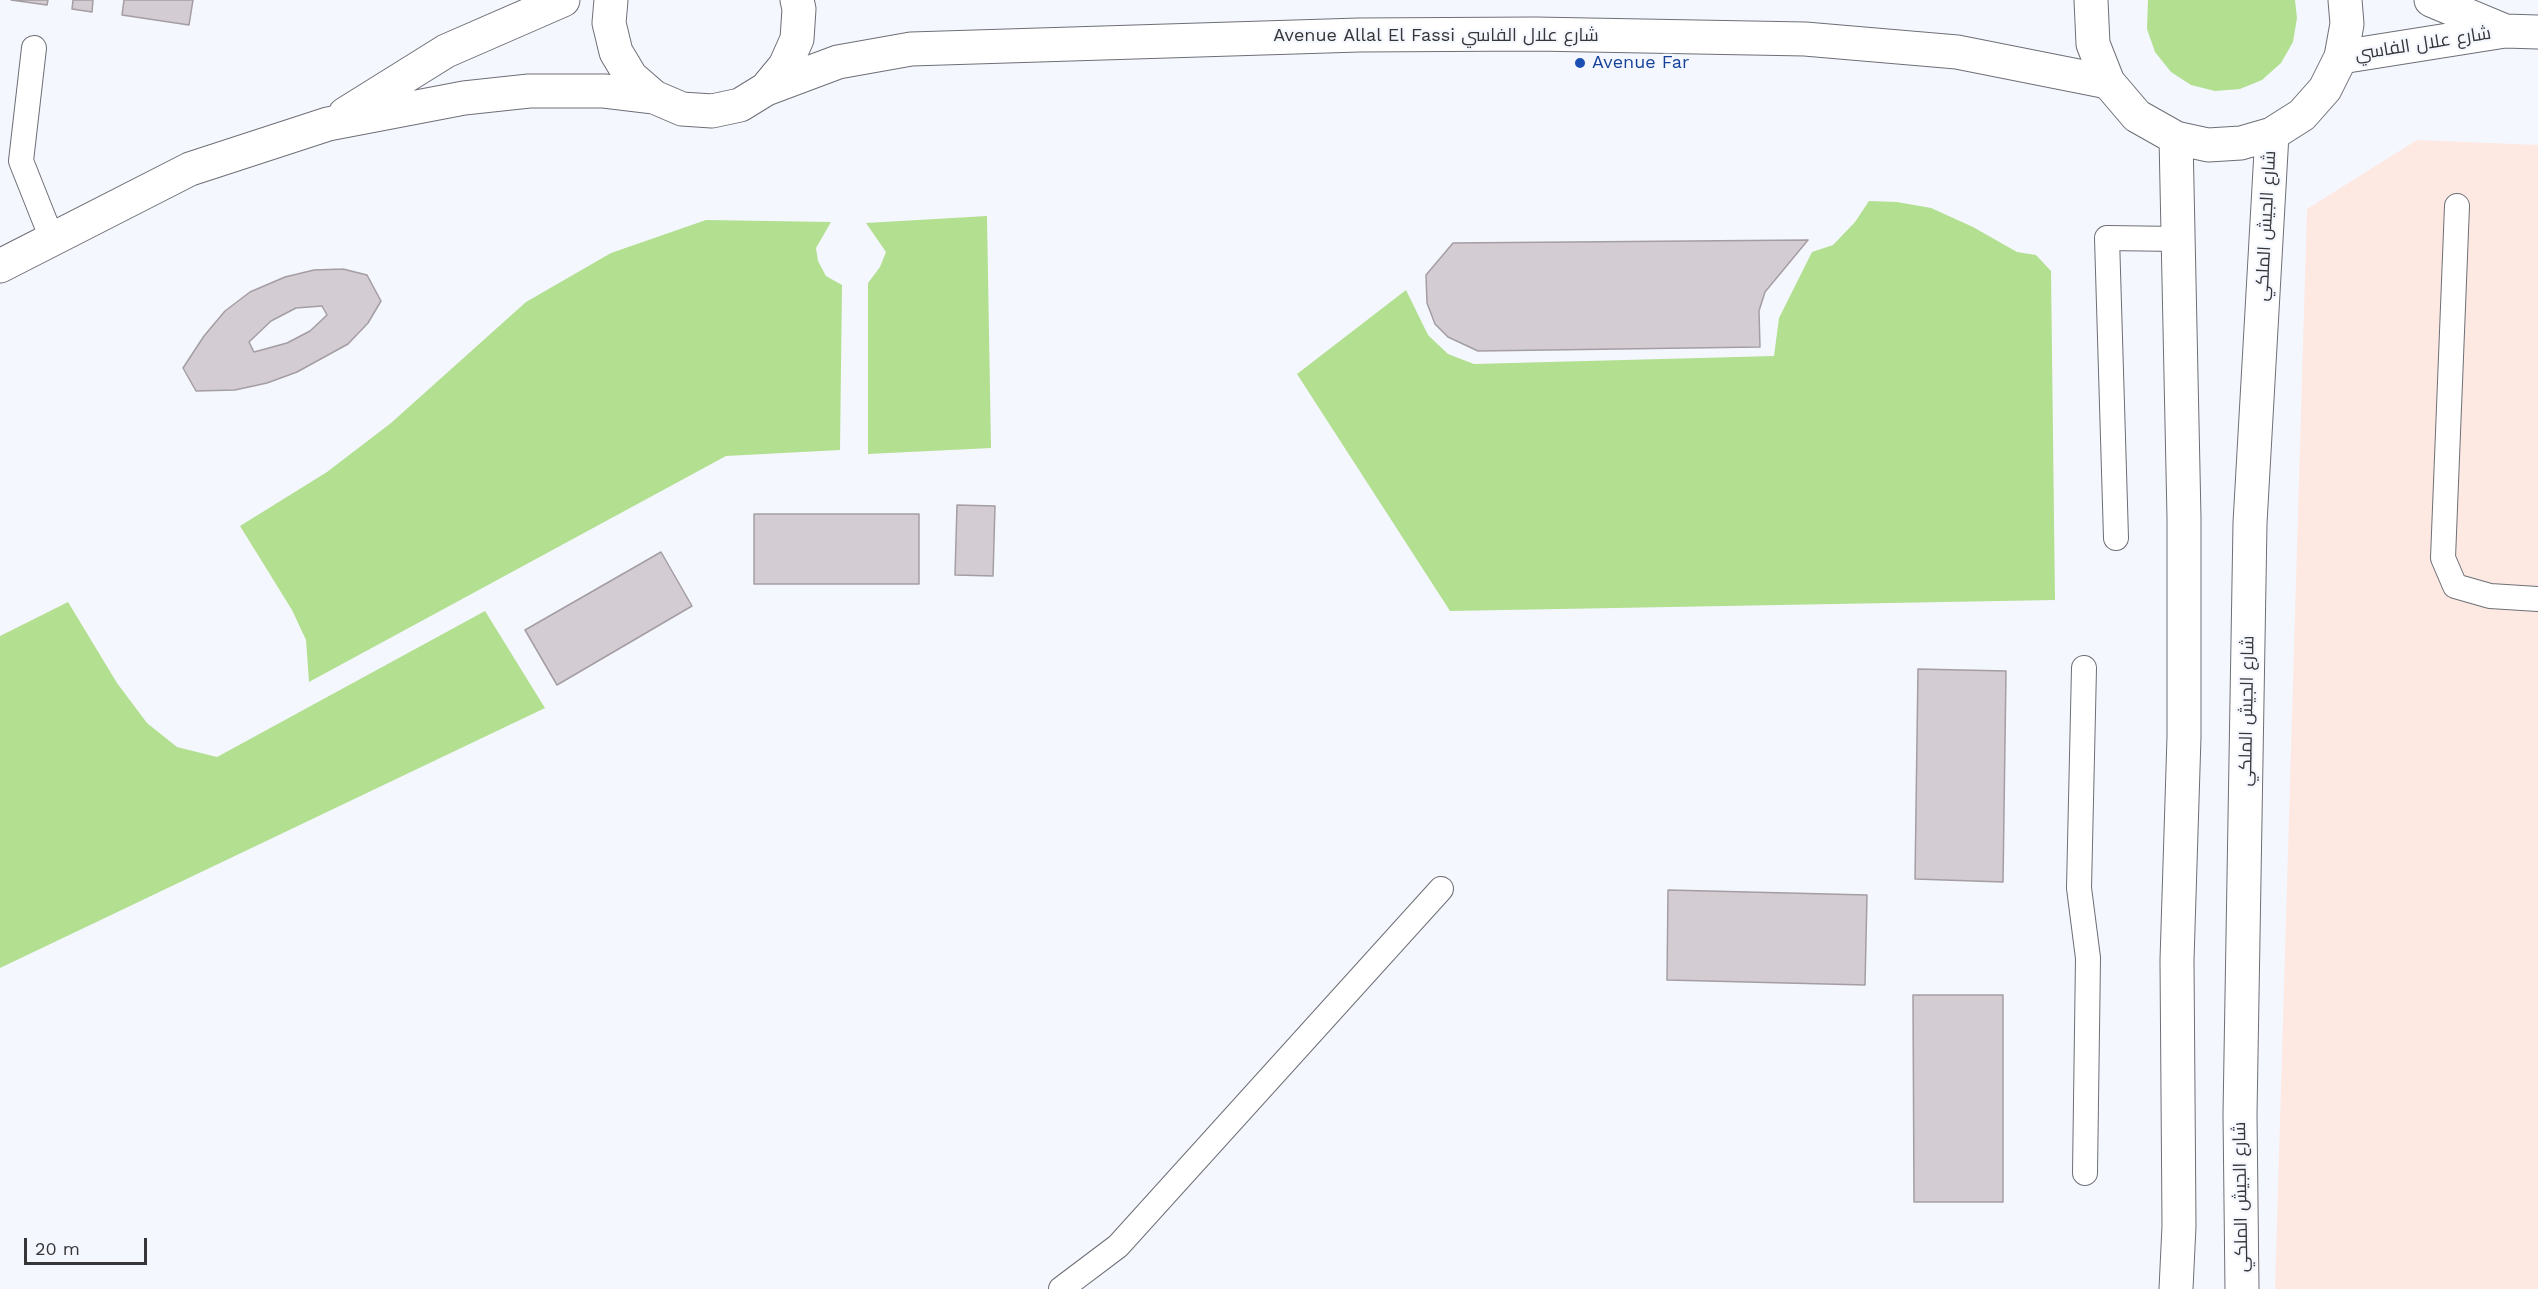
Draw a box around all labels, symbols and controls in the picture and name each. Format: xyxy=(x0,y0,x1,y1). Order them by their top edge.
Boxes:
street label: شارع علال الفاسي xyxy=(2353,23,2493,65)
street label: Avenue Allal El Fassi شارع علال الفاسي xyxy=(1273,25,1599,47)
place label: Avenue Far xyxy=(1592,52,1689,74)
marker: Avenue Far xyxy=(1573,56,1587,70)
street label: شارع الجيش الملكي xyxy=(2251,150,2281,302)
street label: شارع الجيش الملكي xyxy=(2235,635,2259,787)
street label: شارع الجيش الملكي xyxy=(2229,1121,2253,1273)
scale bar xyxy=(27,1226,150,1264)
text: 20 m xyxy=(35,1238,80,1259)

